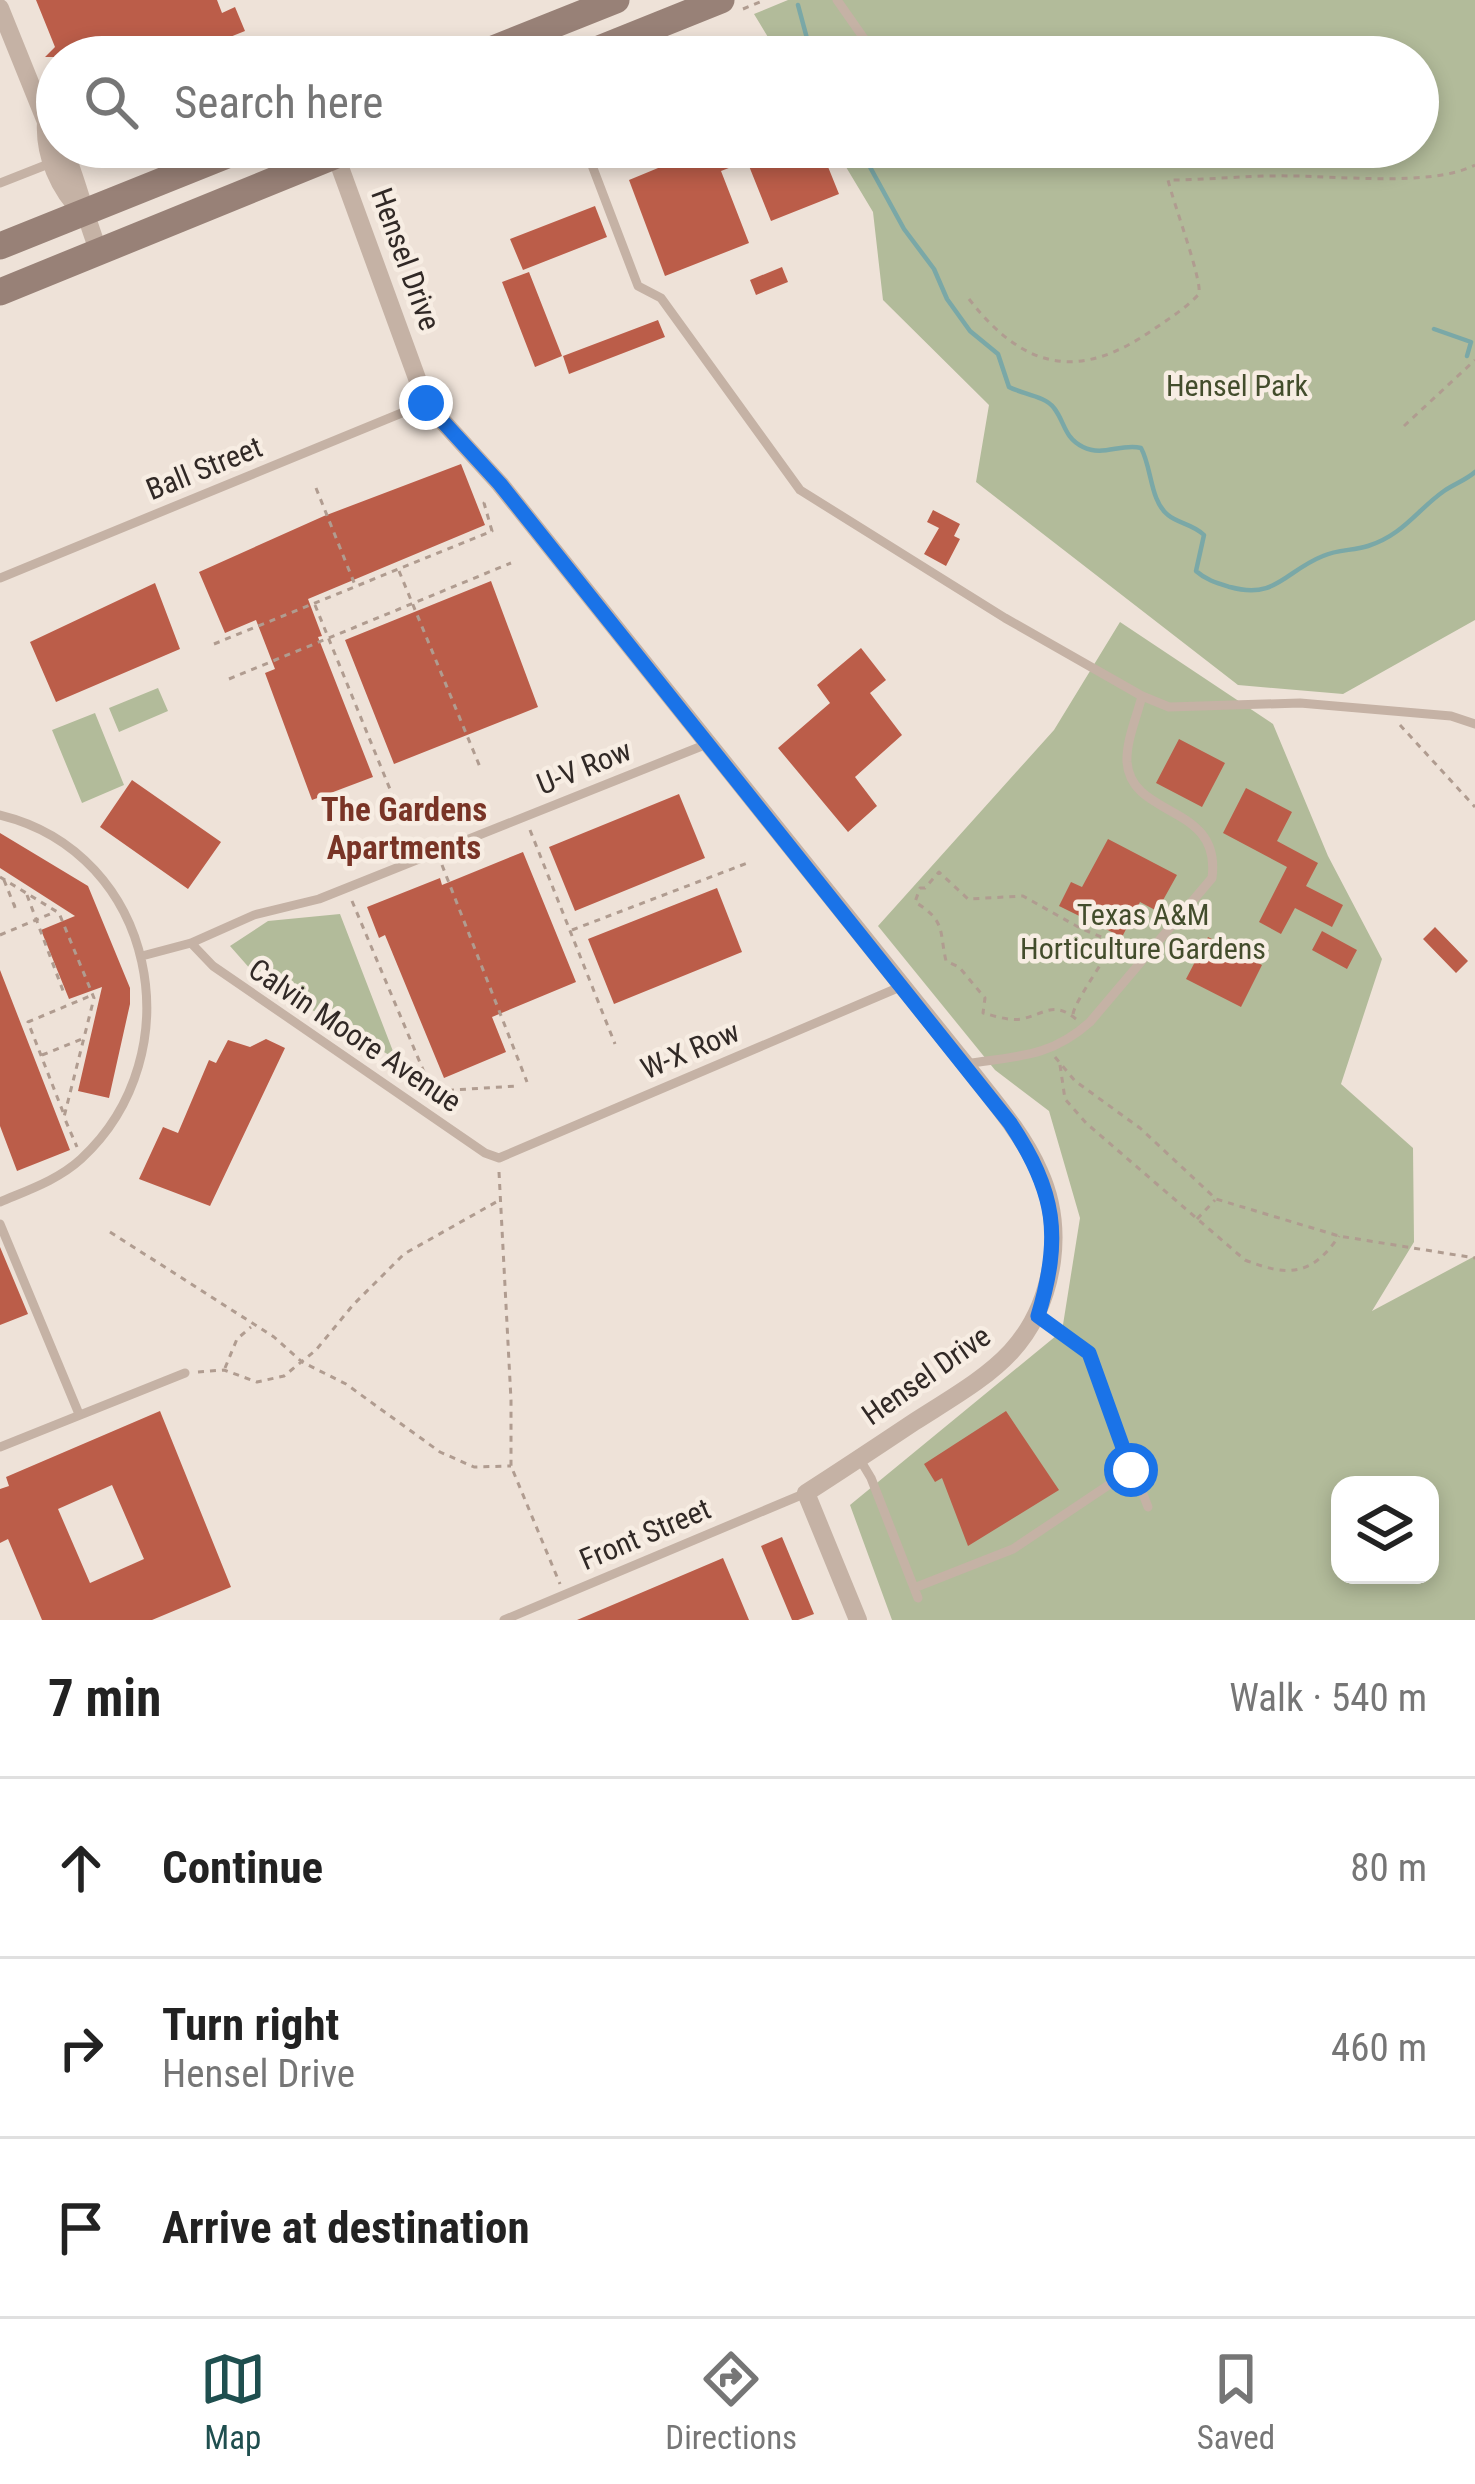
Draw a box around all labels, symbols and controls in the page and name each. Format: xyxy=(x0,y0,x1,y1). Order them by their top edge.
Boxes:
search box xyxy=(36,36,1439,168)
icon: search xyxy=(78,69,144,135)
text: Search here xyxy=(174,76,383,129)
street label: Hensel Drive xyxy=(364,183,448,335)
park label: Hensel Park xyxy=(1166,368,1309,403)
route end xyxy=(399,376,453,430)
street label: Ball Street xyxy=(141,429,267,507)
street label: U-V Row xyxy=(532,732,636,802)
district label: The Gardens Apartments xyxy=(321,790,487,867)
park label: Texas A&M Horticulture Gardens xyxy=(1020,897,1266,966)
street label: Calvin Moore Avenue xyxy=(242,951,468,1119)
street label: W-X Row xyxy=(636,1014,744,1086)
street label: Hensel Drive xyxy=(855,1318,997,1432)
route start xyxy=(1104,1443,1158,1497)
map controls xyxy=(1331,1476,1439,1584)
button: layers xyxy=(1331,1476,1439,1584)
street label: Front Street xyxy=(574,1491,716,1577)
text: 7 min xyxy=(48,1669,161,1728)
text: Walk · 540 m xyxy=(1229,1675,1427,1721)
icon: ahead xyxy=(48,1835,114,1901)
text: Continue xyxy=(162,1841,323,1894)
text: 80 m xyxy=(1350,1845,1427,1891)
text: Turn right xyxy=(162,1998,339,2051)
icon: right xyxy=(48,2015,114,2081)
text: 460 m xyxy=(1331,2025,1427,2071)
text: Hensel Drive xyxy=(162,2051,355,2097)
icon: arrive xyxy=(48,2195,114,2261)
text: Arrive at destination xyxy=(162,2201,530,2254)
tab: Map xyxy=(200,2346,266,2457)
tab: Directions xyxy=(665,2346,797,2457)
tab: Saved xyxy=(1197,2346,1275,2457)

